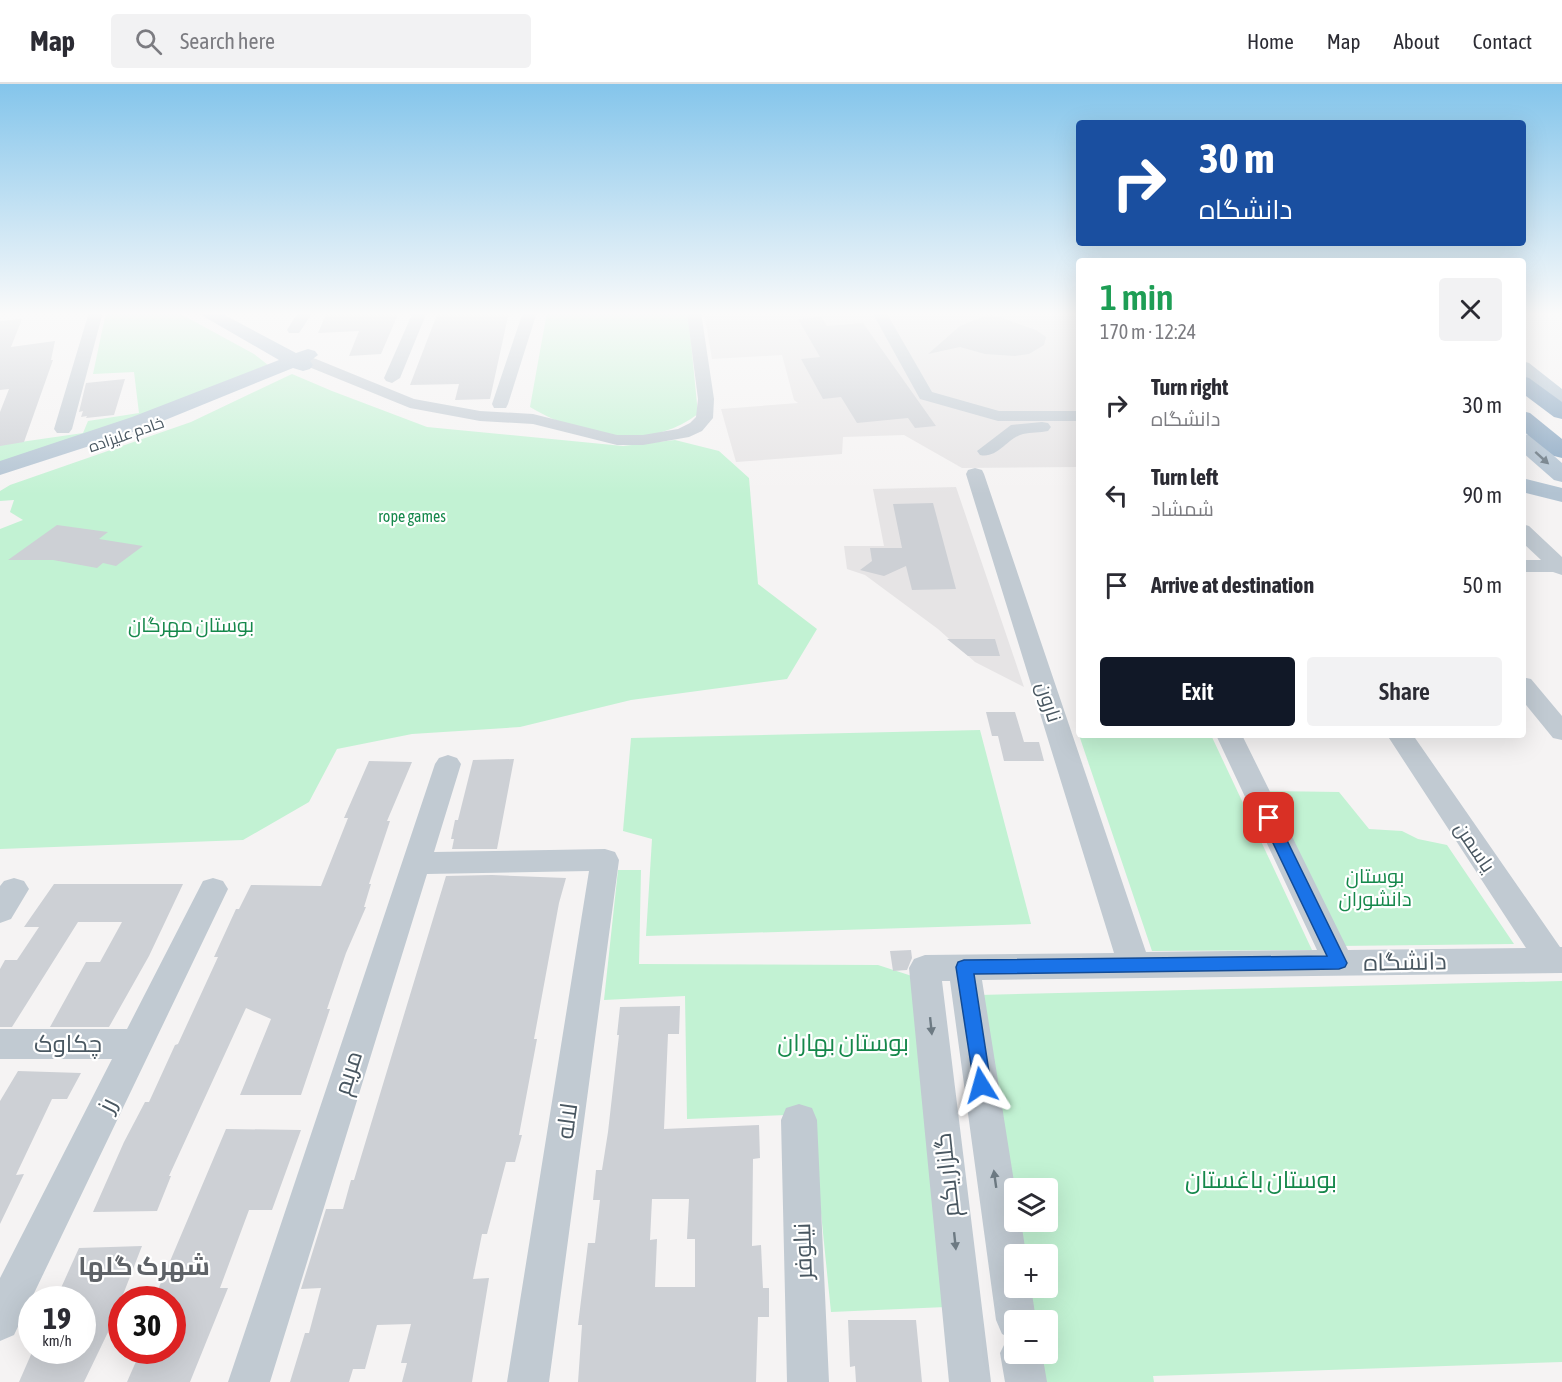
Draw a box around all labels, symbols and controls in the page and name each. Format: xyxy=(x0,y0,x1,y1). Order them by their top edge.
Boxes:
search box xyxy=(111,14,531,68)
text: Map xyxy=(30,25,75,57)
icon: search xyxy=(132,25,165,58)
text: Search here xyxy=(180,28,275,54)
text: Home xyxy=(1247,29,1294,53)
text: Map xyxy=(1327,29,1361,53)
text: About xyxy=(1394,29,1440,53)
text: Contact xyxy=(1473,29,1532,53)
text: 30 m xyxy=(1199,134,1274,182)
icon: right xyxy=(1100,144,1178,222)
text: دانشگاه xyxy=(1199,194,1293,225)
text: 1 min xyxy=(1100,276,1174,318)
button: close xyxy=(1439,278,1502,341)
text: 170 m · 12:24 xyxy=(1100,320,1196,343)
text: Turn right xyxy=(1151,374,1228,400)
icon: right xyxy=(1100,389,1133,422)
text: 30 m xyxy=(1462,392,1502,418)
text: دانشگاه xyxy=(1151,407,1220,430)
street label: خادم علیزاده xyxy=(86,413,167,458)
one-way arrow xyxy=(1534,451,1549,464)
text: Turn left xyxy=(1151,464,1218,490)
icon: left xyxy=(1100,479,1133,512)
text: 90 m xyxy=(1462,482,1502,508)
text: شمشاد xyxy=(1151,497,1214,520)
park label: rope games xyxy=(378,507,446,526)
icon: arrive xyxy=(1100,569,1133,602)
text: Arrive at destination xyxy=(1151,572,1314,598)
text: 50 m xyxy=(1462,572,1502,598)
park label: بوستان مهرگان xyxy=(128,613,254,638)
button: Exit xyxy=(1100,657,1295,726)
button: Share xyxy=(1307,657,1502,726)
street label: نارون xyxy=(1030,679,1067,725)
pin xyxy=(1243,792,1294,843)
icon: arrive xyxy=(1252,801,1285,834)
street label: یاسمن xyxy=(1449,817,1501,878)
park label: بوستان دانشوران xyxy=(1338,864,1412,912)
street label: دانشگاه xyxy=(1363,947,1447,976)
one-way arrow xyxy=(926,1017,936,1036)
park label: بوستان بهاران xyxy=(777,1029,909,1057)
street label: چکاوک xyxy=(34,1030,102,1060)
street label: مریم xyxy=(328,1047,370,1099)
position arrow xyxy=(949,1053,1013,1117)
street label: رز xyxy=(91,1093,121,1118)
street label: لاله xyxy=(551,1101,582,1141)
street label: گلزار یکم xyxy=(929,1131,967,1219)
park label: بوستان باغستان xyxy=(1185,1166,1337,1194)
one-way arrow xyxy=(991,1169,1000,1188)
map controls xyxy=(1004,1178,1058,1364)
button: layers xyxy=(1004,1178,1058,1232)
street label: نیلوفر xyxy=(788,1222,817,1282)
one-way arrow xyxy=(950,1231,960,1250)
button: + xyxy=(1004,1244,1058,1298)
district label: شهرک گلها xyxy=(78,1251,210,1282)
speed limit sign: 30 xyxy=(108,1286,186,1364)
text: 19 xyxy=(43,1301,71,1335)
button: − xyxy=(1004,1310,1058,1364)
text: km/h xyxy=(42,1332,72,1349)

